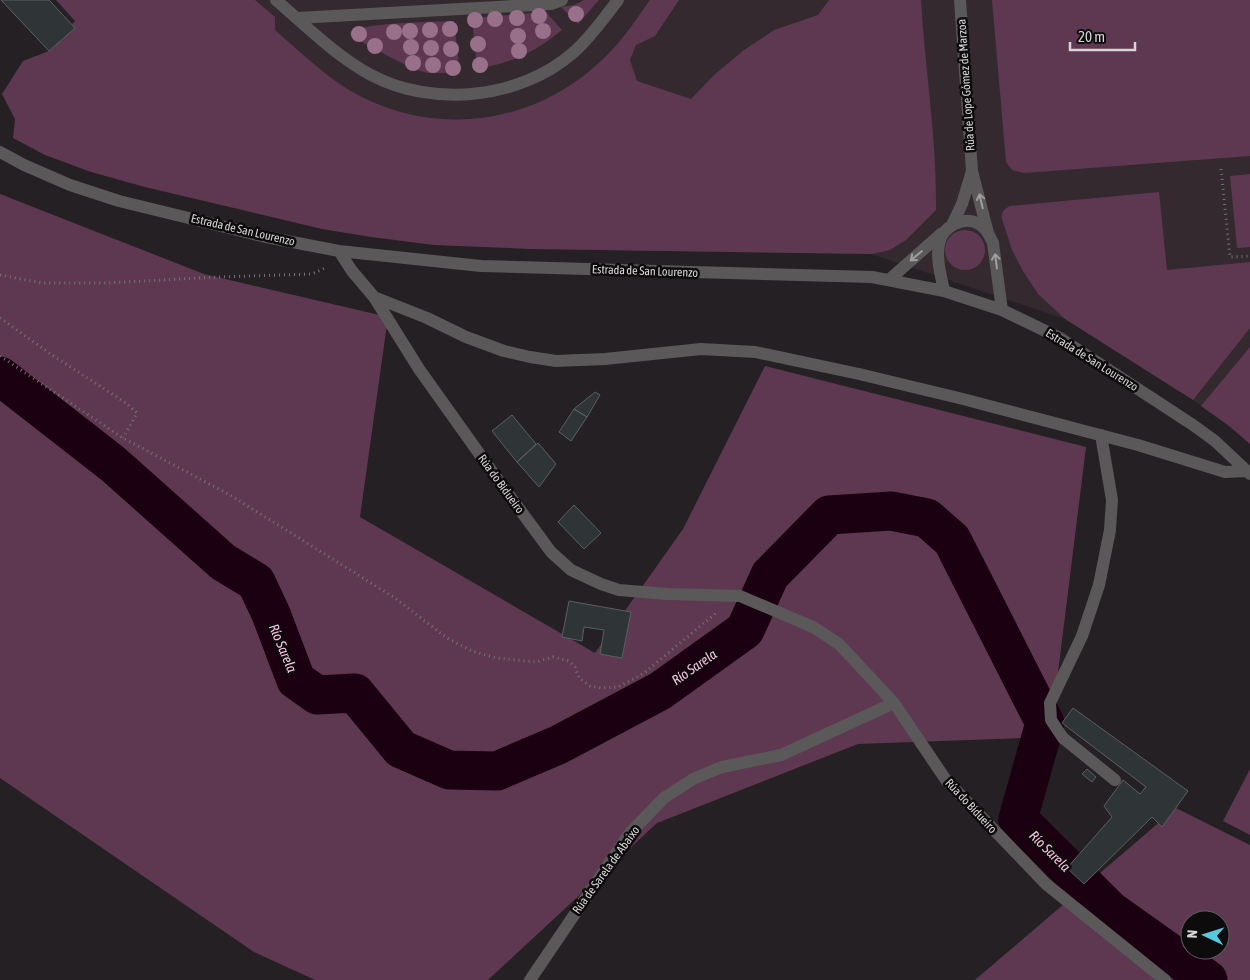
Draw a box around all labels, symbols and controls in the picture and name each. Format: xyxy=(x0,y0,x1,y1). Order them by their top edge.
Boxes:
street label: Rúa de Lope Gómez de Marzoa xyxy=(954,19,978,151)
scale bar xyxy=(1070,20,1135,52)
text: 20 m xyxy=(1078,28,1105,45)
one-way arrow xyxy=(976,194,985,210)
street label: Estrada de San Lourenzo xyxy=(190,211,297,249)
one-way arrow xyxy=(910,251,923,262)
one-way arrow xyxy=(991,254,1001,270)
street label: Estrada de San Lourenzo xyxy=(592,262,699,280)
street label: Estrada de San Lourenzo xyxy=(1043,326,1141,394)
street label: Rúa do Bidueiro xyxy=(475,452,527,516)
water label: Río Sarela xyxy=(266,621,301,675)
water label: Río Sarela xyxy=(668,645,720,688)
street label: Rúa do Bidueiro xyxy=(942,776,1000,836)
street label: Rúa de Sarela de Abaixo xyxy=(570,823,643,917)
water label: Río Sarela xyxy=(1026,827,1074,875)
north arrow xyxy=(1180,910,1230,960)
text: N xyxy=(1184,929,1200,939)

